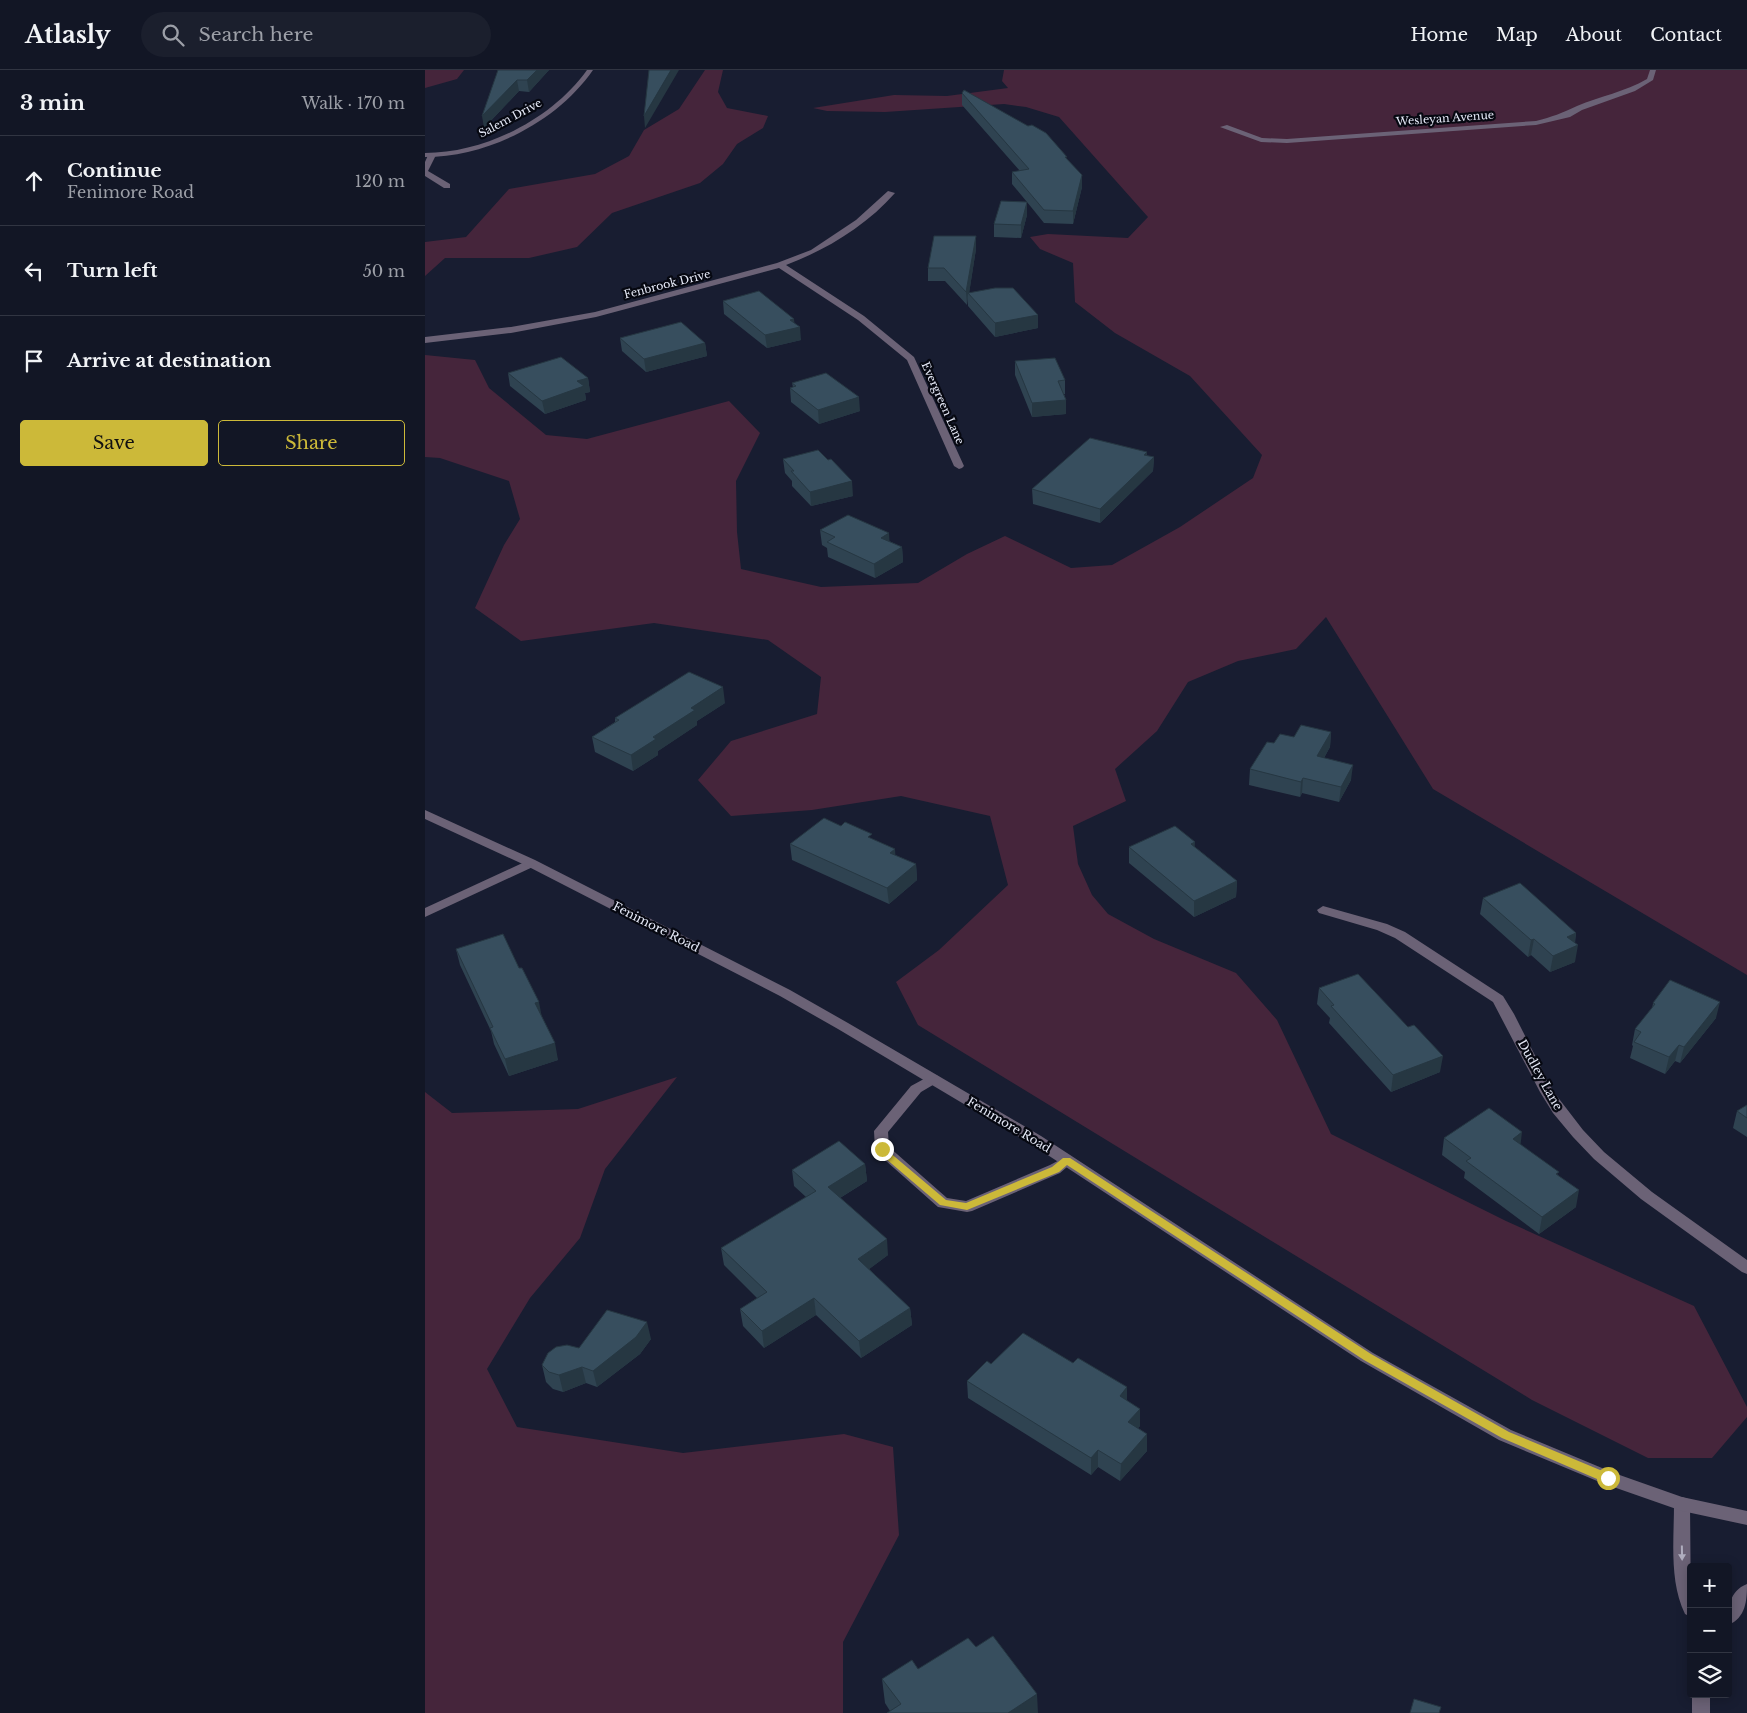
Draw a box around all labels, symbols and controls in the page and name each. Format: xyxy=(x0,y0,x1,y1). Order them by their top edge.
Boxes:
search box xyxy=(141,12,491,57)
text: Atlasly xyxy=(25,20,111,49)
icon: search xyxy=(159,21,187,49)
text: Search here xyxy=(199,23,314,46)
text: Home xyxy=(1410,24,1468,46)
text: Map xyxy=(1496,24,1538,46)
text: About xyxy=(1566,24,1622,46)
text: Contact xyxy=(1650,24,1722,46)
text: 3 min xyxy=(20,90,85,116)
text: Walk · 170 m xyxy=(302,93,405,113)
street label: Salem Drive xyxy=(476,96,544,140)
street label: Wesleyan Avenue xyxy=(1394,108,1495,128)
text: Continue xyxy=(67,159,162,182)
icon: ahead xyxy=(20,167,48,195)
text: 120 m xyxy=(355,171,405,191)
text: Fenimore Road xyxy=(67,182,194,202)
icon: left xyxy=(20,257,48,285)
text: Turn left xyxy=(67,259,158,282)
text: 50 m xyxy=(363,261,405,281)
street label: Fenbrook Drive xyxy=(622,266,712,302)
icon: arrive xyxy=(20,347,48,375)
text: Arrive at destination xyxy=(67,349,271,372)
street label: Evergreen Lane xyxy=(919,360,967,446)
button: Save xyxy=(20,420,208,466)
button: Share xyxy=(218,420,405,466)
street label: Fenimore Road xyxy=(610,898,702,955)
street label: Dudley Lane xyxy=(1515,1037,1566,1113)
street label: Fenimore Road xyxy=(965,1094,1054,1156)
route end xyxy=(871,1138,894,1161)
route start xyxy=(1597,1467,1620,1490)
one-way arrow xyxy=(1679,1545,1687,1561)
map controls xyxy=(1687,1563,1732,1698)
button: + xyxy=(1687,1563,1732,1608)
button: − xyxy=(1687,1608,1732,1653)
button: layers xyxy=(1687,1653,1732,1698)

